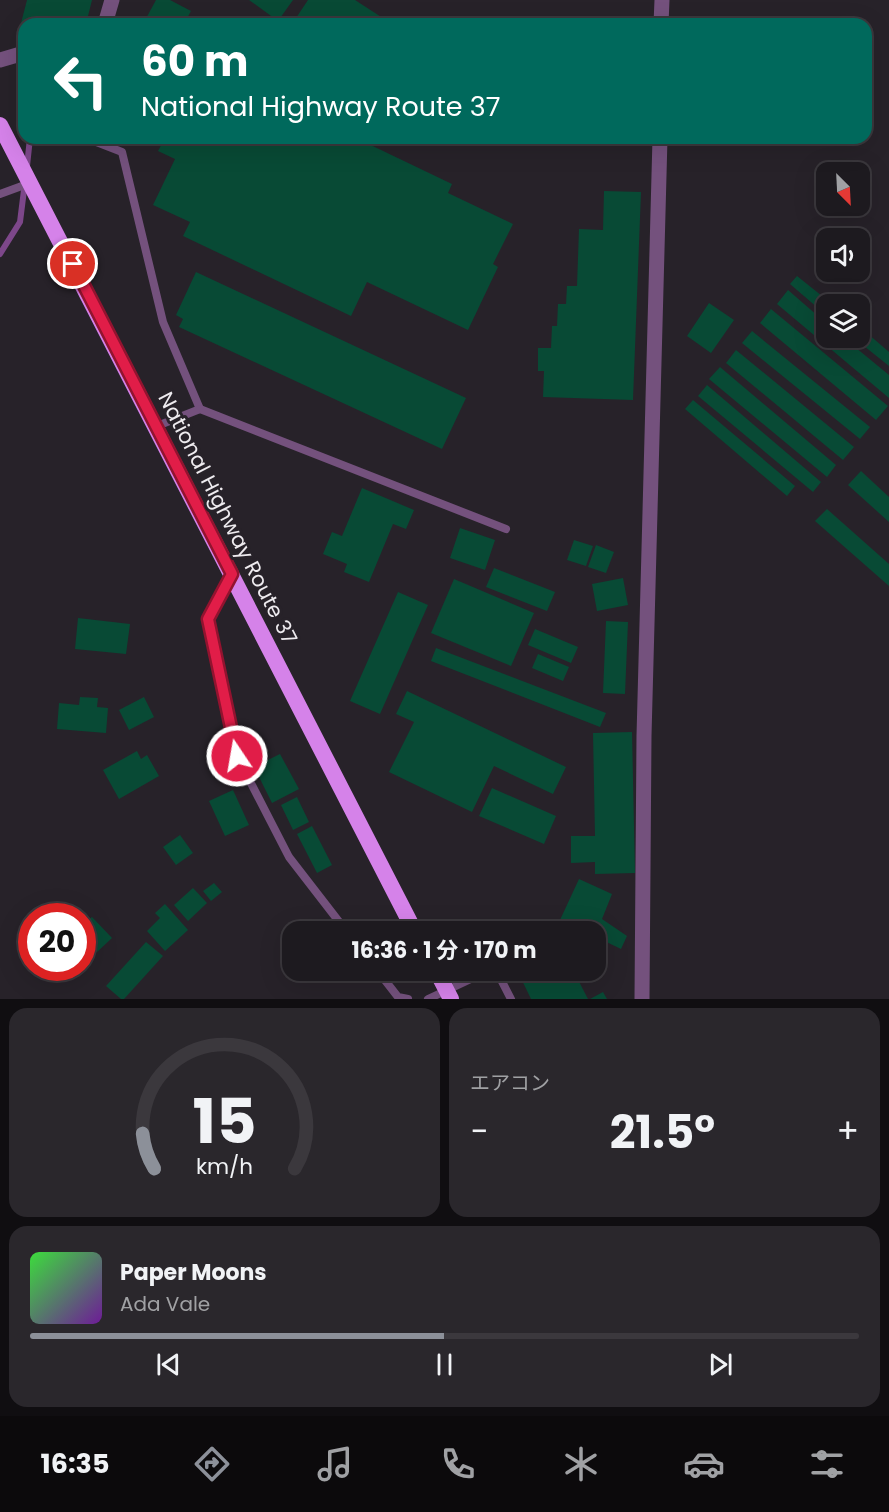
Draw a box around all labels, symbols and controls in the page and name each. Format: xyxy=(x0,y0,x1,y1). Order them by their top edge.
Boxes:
text: 60 m xyxy=(141,32,249,91)
icon: left xyxy=(42,42,120,120)
text: National Highway Route 37 xyxy=(141,88,500,125)
north arrow xyxy=(816,162,870,216)
map controls xyxy=(816,162,870,348)
button: sound xyxy=(816,228,870,282)
pin xyxy=(47,238,98,289)
icon: arrive xyxy=(56,247,89,280)
button: layers xyxy=(816,294,870,348)
street label: National Highway Route 37 xyxy=(152,387,304,649)
position arrow xyxy=(205,724,269,788)
speed limit sign: 20 xyxy=(18,903,96,981)
text: 16:36 · 1 分 · 170 m xyxy=(352,935,536,966)
text: エアコン xyxy=(470,1069,550,1097)
text: 15 xyxy=(192,1077,257,1165)
text: 21.5° xyxy=(610,1101,715,1164)
text: − xyxy=(470,1108,488,1155)
text: + xyxy=(836,1108,859,1155)
text: km/h xyxy=(196,1152,253,1183)
text: Paper Moons xyxy=(120,1257,267,1288)
text: Ada Vale xyxy=(120,1290,210,1318)
icon: previous xyxy=(152,1348,185,1381)
icon: pause xyxy=(428,1348,461,1381)
icon: next xyxy=(704,1348,737,1381)
icon: directions xyxy=(191,1443,233,1485)
icon: music xyxy=(314,1443,356,1485)
icon: phone xyxy=(437,1443,479,1485)
icon: climate xyxy=(560,1443,602,1485)
icon: car xyxy=(683,1443,725,1485)
icon: filters xyxy=(806,1443,848,1485)
text: 16:35 xyxy=(41,1445,109,1482)

